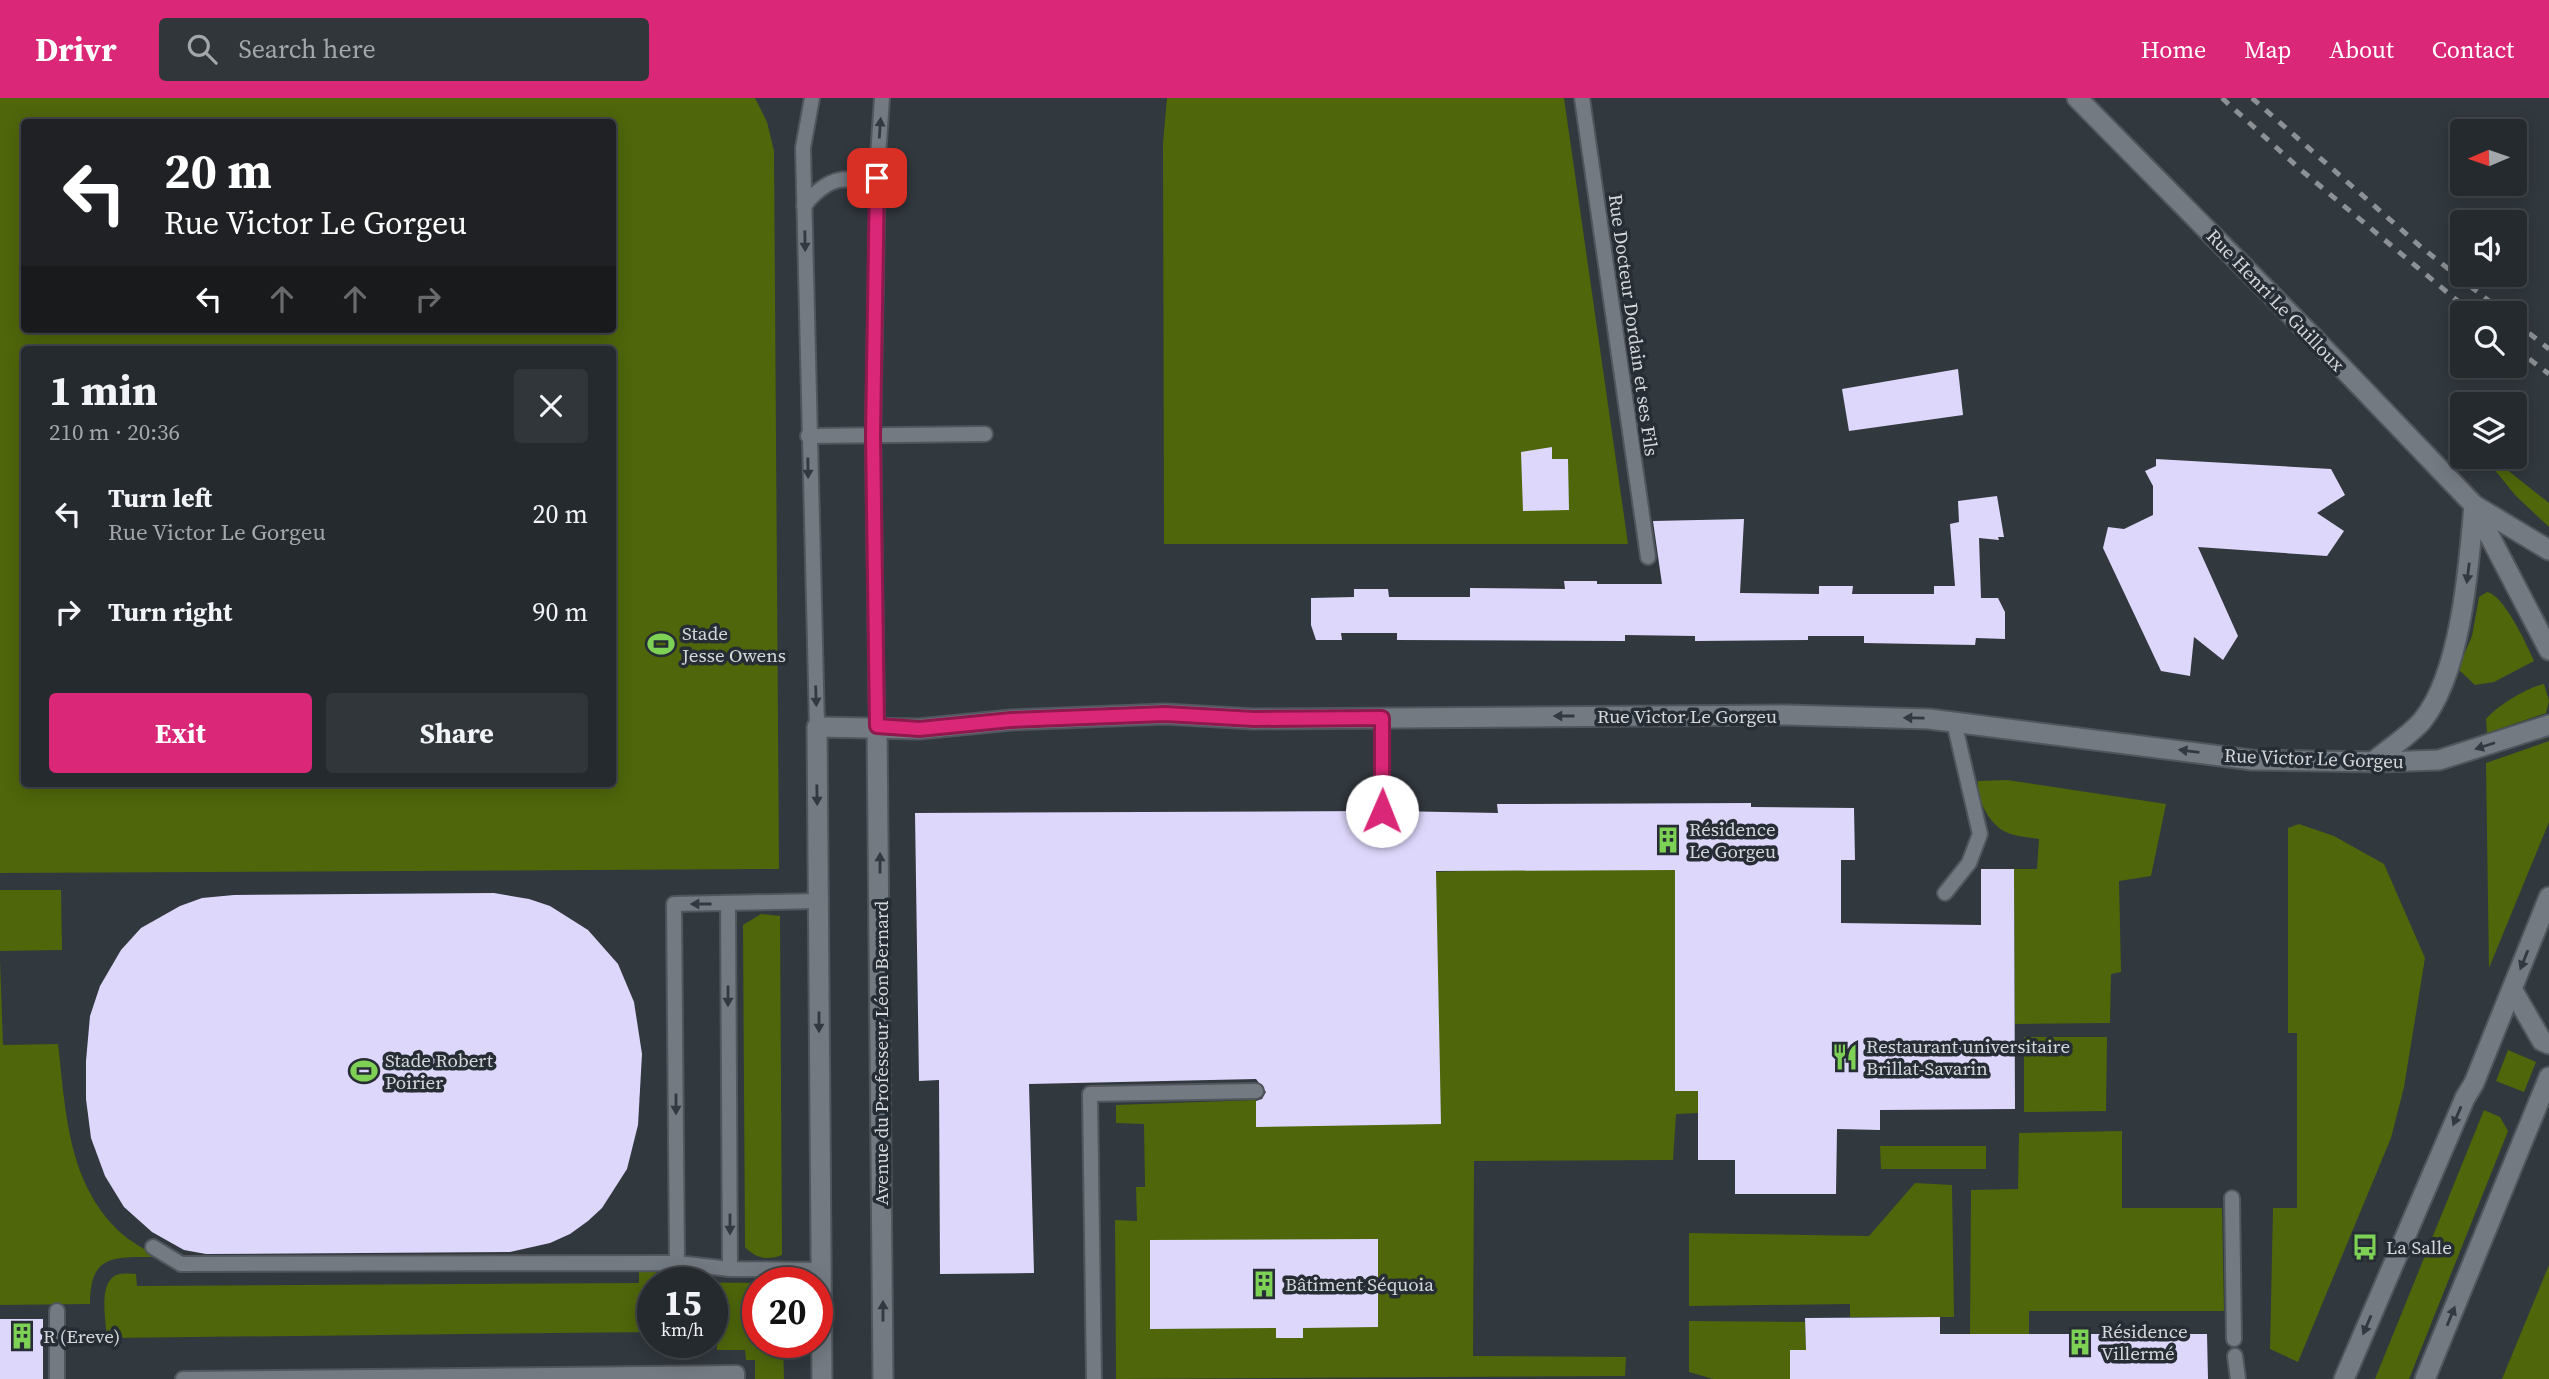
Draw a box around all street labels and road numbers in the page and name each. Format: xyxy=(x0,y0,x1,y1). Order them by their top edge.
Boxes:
street label: Rue Docteur Dordain et ses Fils xyxy=(1603,192,1665,458)
street label: Rue Henri Le Guilloux xyxy=(2201,223,2351,377)
street label: Rue Victor Le Gorgeu xyxy=(1597,703,1777,729)
street label: Rue Victor Le Gorgeu xyxy=(2224,742,2404,774)
street label: Avenue du Professeur Léon Bernard xyxy=(868,900,894,1205)

